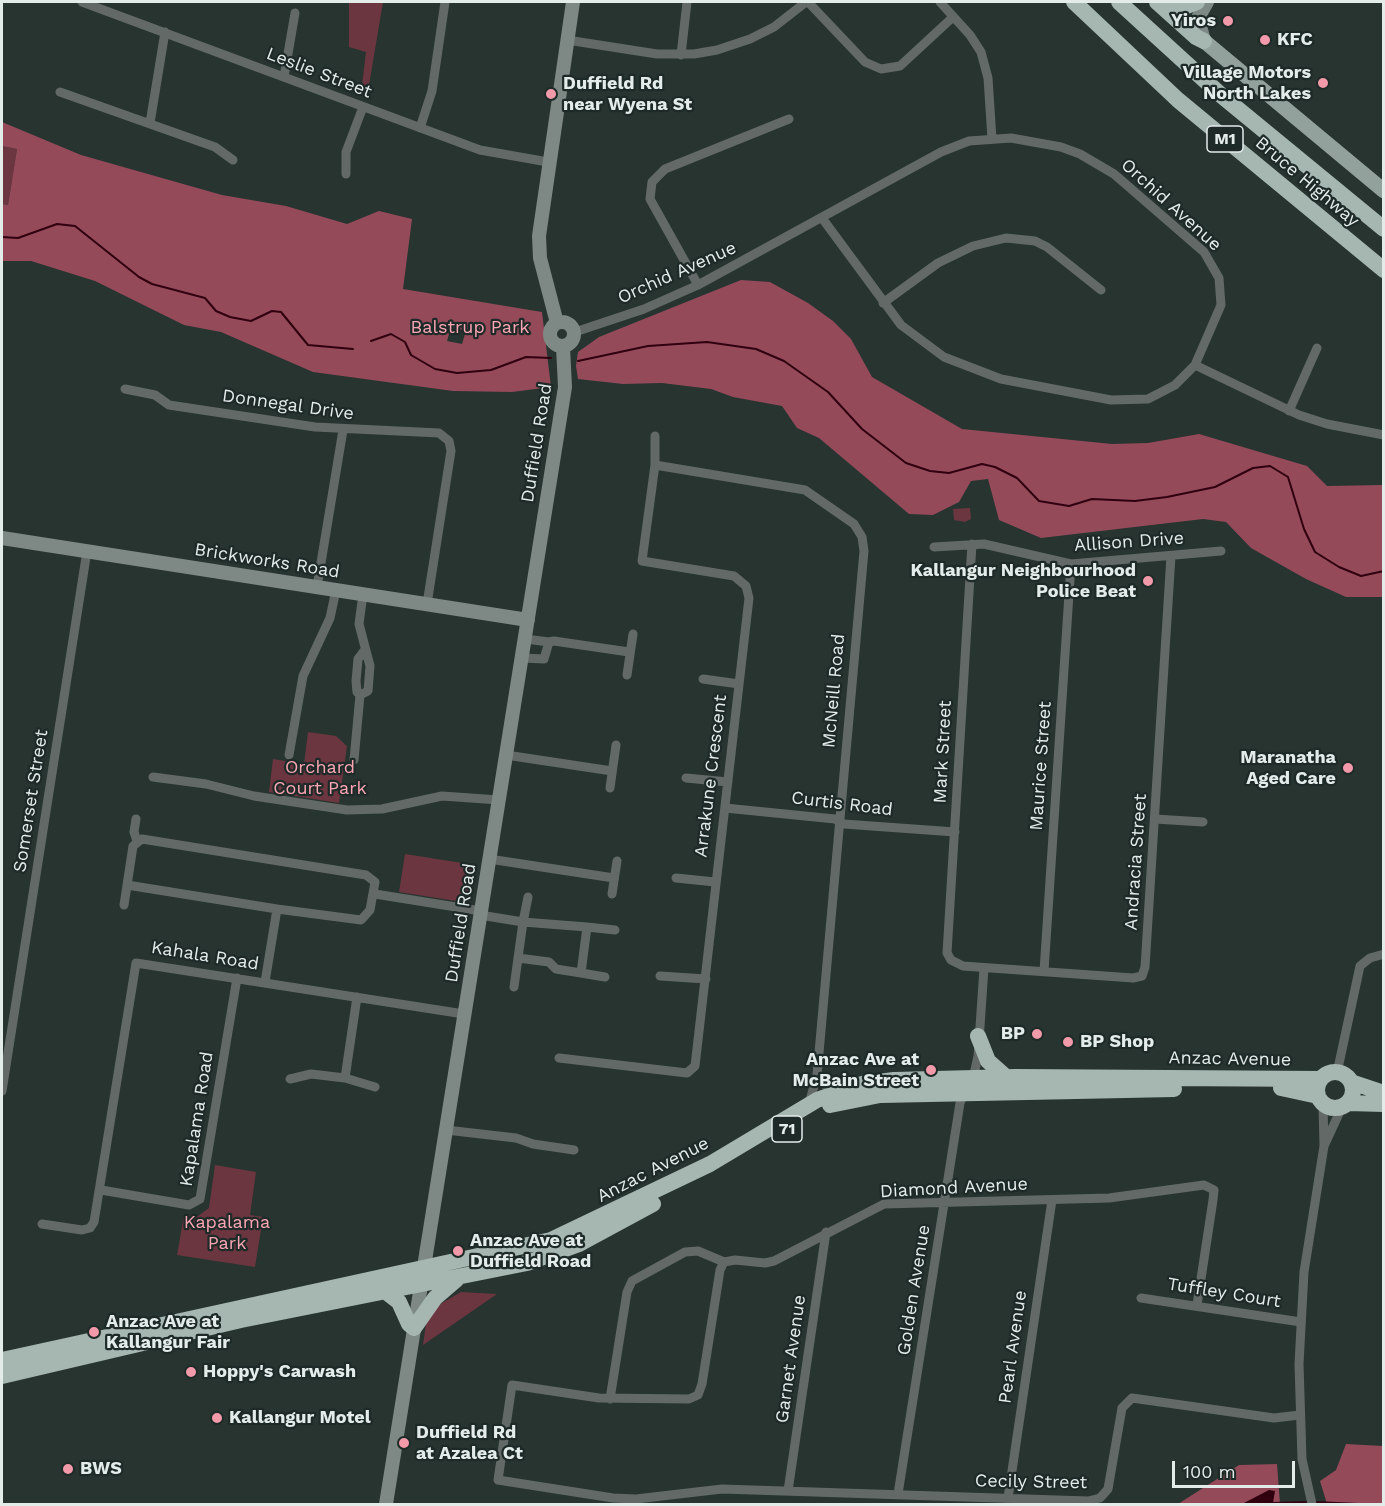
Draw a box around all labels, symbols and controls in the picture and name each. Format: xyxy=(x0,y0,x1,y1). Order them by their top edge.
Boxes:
place label: Yiros xyxy=(1171,10,1216,32)
marker: Yiros xyxy=(1221,14,1235,28)
place label: KFC xyxy=(1277,29,1313,51)
marker: KFC xyxy=(1258,33,1272,47)
street label: Leslie Street xyxy=(263,43,375,103)
place label: Village Motors North Lakes xyxy=(1183,62,1311,104)
place label: Duffield Rd near Wyena St xyxy=(563,73,692,116)
marker: Village Motors North Lakes xyxy=(1316,76,1330,90)
marker: Duffield Rd near Wyena St xyxy=(544,87,558,101)
road number: M1 xyxy=(1207,126,1243,152)
street label: Bruce Highway xyxy=(1251,132,1363,232)
street label: Orchid Avenue xyxy=(1116,154,1226,256)
street label: Orchid Avenue xyxy=(614,237,740,309)
park label: Balstrup Park xyxy=(410,317,530,339)
street label: Duffield Road xyxy=(517,382,557,504)
street label: Donnegal Drive xyxy=(221,385,355,425)
street label: Allison Drive xyxy=(1073,527,1185,557)
street label: Brickworks Road xyxy=(193,539,341,583)
place label: Kallangur Neighbourhood Police Beat xyxy=(910,560,1136,602)
marker: Kallangur Neighbourhood Police Beat xyxy=(1141,574,1155,588)
street label: McNeill Road xyxy=(818,633,850,749)
street label: Arrakune Crescent xyxy=(690,693,732,859)
street label: Mark Street xyxy=(930,700,956,804)
street label: Maurice Street xyxy=(1026,701,1056,831)
street label: Somerset Street xyxy=(9,728,53,874)
place label: Maranatha Aged Care xyxy=(1240,747,1336,789)
park label: Orchard Court Park xyxy=(273,757,367,800)
marker: Maranatha Aged Care xyxy=(1341,761,1355,775)
street label: Curtis Road xyxy=(790,787,894,821)
street label: Andracia Street xyxy=(1120,793,1152,931)
street label: Duffield Road xyxy=(441,862,481,984)
street label: Kahala Road xyxy=(150,937,260,975)
place label: BP xyxy=(1001,1023,1025,1045)
marker: BP xyxy=(1030,1027,1044,1041)
place label: BP Shop xyxy=(1080,1031,1154,1053)
marker: BP Shop xyxy=(1061,1035,1075,1049)
street label: Anzac Avenue xyxy=(1168,1047,1292,1071)
place label: Anzac Ave at McBain Street xyxy=(792,1049,919,1092)
street label: Kapalama Road xyxy=(176,1050,218,1188)
marker: Anzac Ave at McBain Street xyxy=(924,1063,938,1077)
road number: 71 xyxy=(772,1116,802,1142)
street label: Anzac Avenue xyxy=(593,1133,713,1207)
street label: Diamond Avenue xyxy=(880,1173,1028,1203)
park label: Kapalama Park xyxy=(184,1212,270,1254)
street label: Golden Avenue xyxy=(893,1223,935,1357)
place label: Anzac Ave at Duffield Road xyxy=(470,1230,591,1272)
marker: Anzac Ave at Duffield Road xyxy=(451,1244,465,1258)
street label: Tuffley Court xyxy=(1166,1273,1282,1313)
street label: Pearl Avenue xyxy=(994,1289,1032,1405)
street label: Garnet Avenue xyxy=(771,1294,811,1424)
place label: Anzac Ave at Kallangur Fair xyxy=(106,1311,230,1354)
marker: Anzac Ave at Kallangur Fair xyxy=(87,1325,101,1339)
place label: Hoppy's Carwash xyxy=(203,1361,356,1383)
marker: Hoppy's Carwash xyxy=(184,1365,198,1379)
place label: Kallangur Motel xyxy=(229,1407,371,1429)
marker: Kallangur Motel xyxy=(210,1411,224,1425)
place label: Duffield Rd at Azalea Ct xyxy=(416,1422,523,1464)
marker: Duffield Rd at Azalea Ct xyxy=(397,1436,411,1450)
scale bar xyxy=(1175,1449,1298,1487)
place label: BWS xyxy=(80,1458,122,1480)
text: 100 m xyxy=(1183,1461,1236,1482)
marker: BWS xyxy=(61,1462,75,1476)
street label: Cecily Street xyxy=(975,1470,1087,1494)

